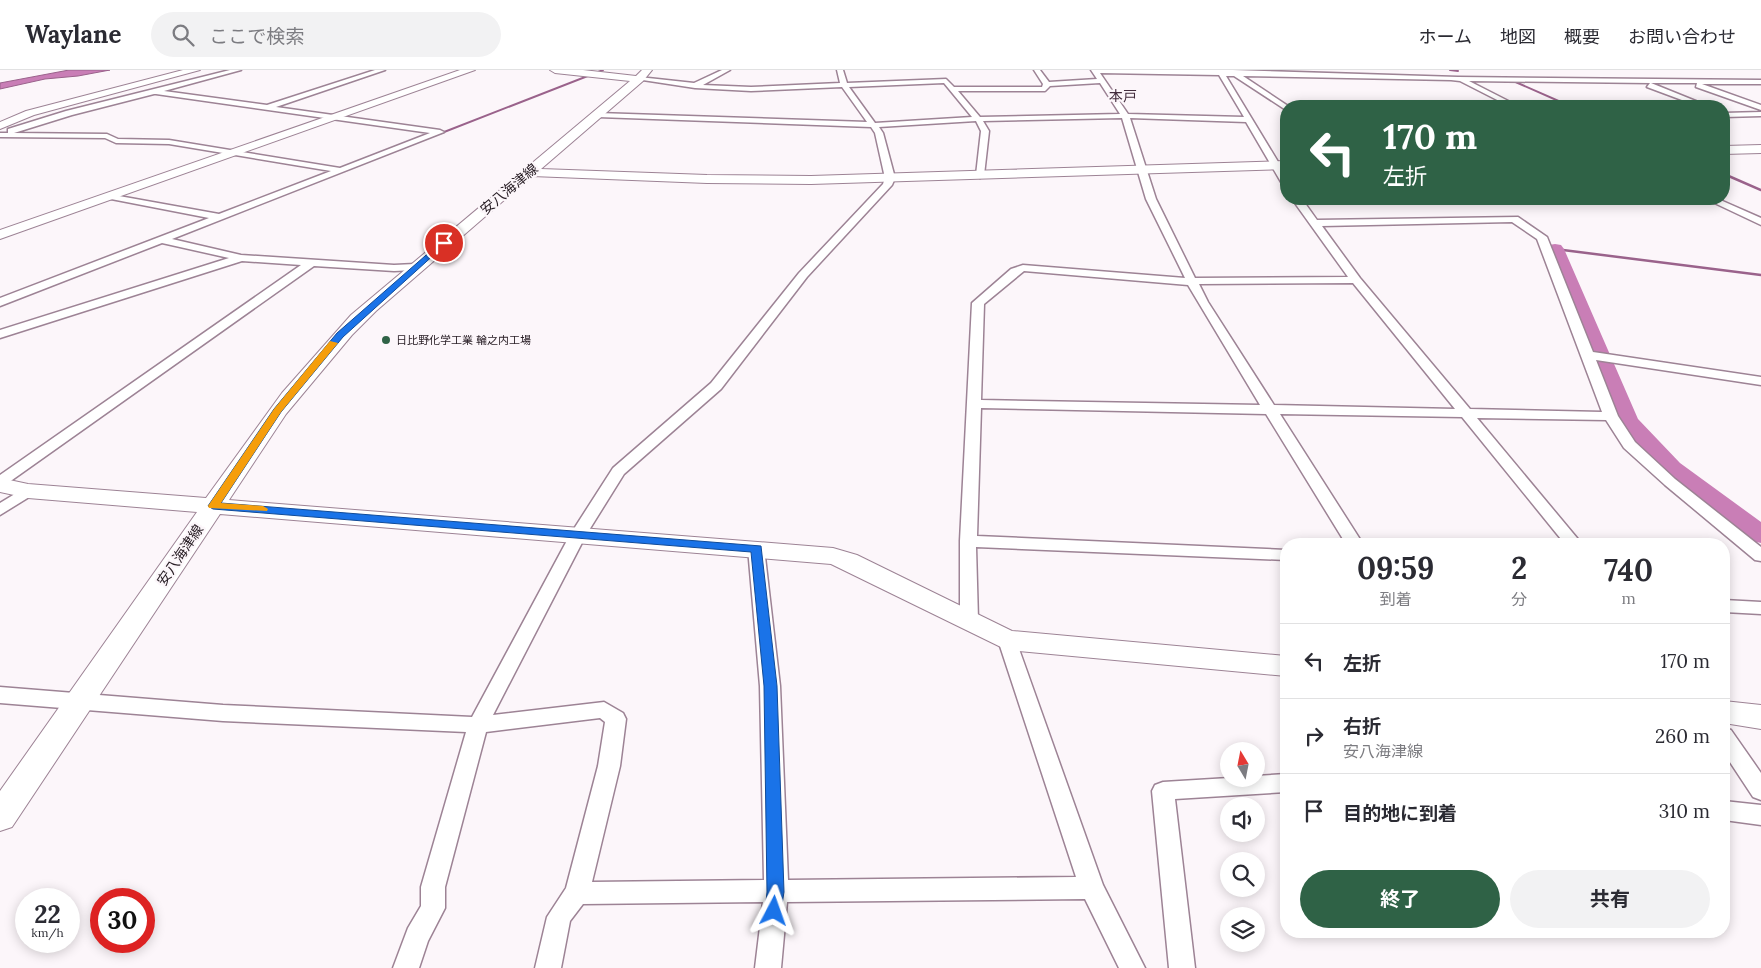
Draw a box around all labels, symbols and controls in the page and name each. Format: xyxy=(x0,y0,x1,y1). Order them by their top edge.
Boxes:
search box xyxy=(151,12,501,57)
text: Waylane xyxy=(25,19,121,50)
icon: search xyxy=(169,21,197,49)
text: ここで検索 xyxy=(209,24,304,48)
text: ホーム xyxy=(1419,25,1472,48)
text: 地図 xyxy=(1500,25,1536,48)
text: 概要 xyxy=(1564,25,1600,48)
text: お問い合わせ xyxy=(1628,25,1736,48)
district label: 本戸 xyxy=(1109,87,1137,105)
text: 170 m xyxy=(1383,114,1477,159)
icon: left xyxy=(1300,120,1365,185)
street label: 安八海津線 xyxy=(476,160,542,218)
text: 左折 xyxy=(1383,162,1427,190)
pin xyxy=(423,222,465,264)
icon: arrive xyxy=(430,229,458,257)
place label: 日比野化学工業 輪之内工場 xyxy=(396,333,531,347)
marker: 日比野化学工業 輪之内工場 xyxy=(380,334,392,346)
street label: 安八海津線 xyxy=(153,521,207,589)
text: 09:59 xyxy=(1357,549,1434,587)
text: 2 xyxy=(1511,549,1527,587)
text: 740 xyxy=(1604,551,1653,589)
text: m xyxy=(1621,588,1636,608)
text: 到着 xyxy=(1380,589,1412,609)
text: 分 xyxy=(1511,589,1527,609)
icon: left xyxy=(1300,647,1328,675)
text: 170 m xyxy=(1661,649,1710,673)
text: 左折 xyxy=(1343,651,1381,675)
text: 右折 xyxy=(1343,714,1381,738)
icon: right xyxy=(1300,722,1328,750)
text: 260 m xyxy=(1655,724,1710,748)
text: 安八海津線 xyxy=(1343,741,1423,761)
north arrow xyxy=(1220,742,1265,788)
map controls xyxy=(1220,742,1265,952)
button: sound xyxy=(1220,797,1265,842)
icon: arrive xyxy=(1300,797,1328,825)
text: 310 m xyxy=(1659,799,1710,823)
text: 目的地に到着 xyxy=(1343,801,1457,825)
button: search xyxy=(1220,852,1265,897)
button: 終了 xyxy=(1300,870,1500,928)
button: 共有 xyxy=(1510,870,1710,928)
position arrow xyxy=(747,884,799,936)
speed limit sign: 30 xyxy=(90,888,155,953)
text: 22 xyxy=(34,898,61,930)
button: layers xyxy=(1220,907,1265,952)
text: km/h xyxy=(31,925,64,940)

